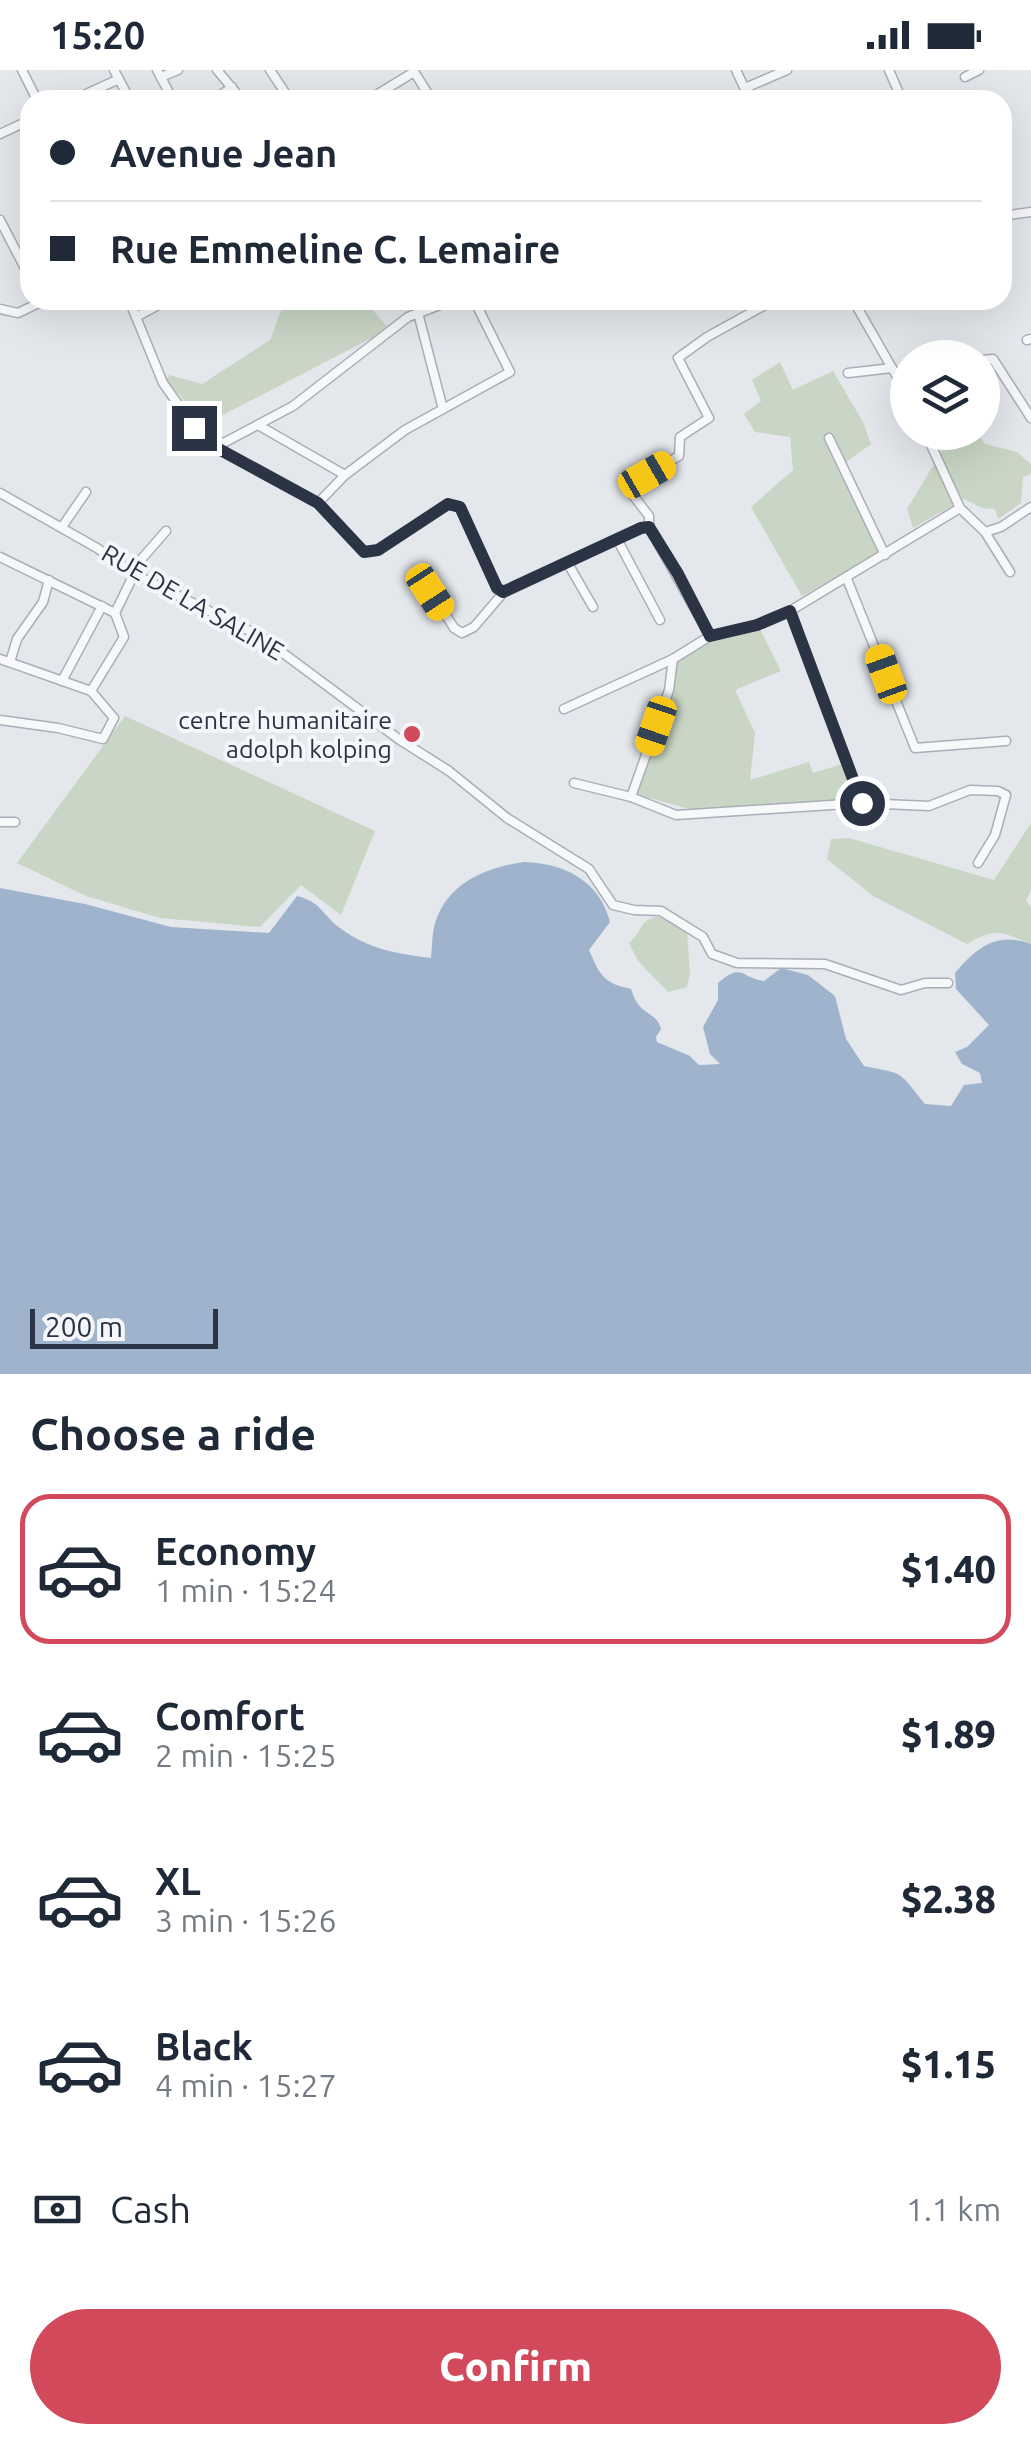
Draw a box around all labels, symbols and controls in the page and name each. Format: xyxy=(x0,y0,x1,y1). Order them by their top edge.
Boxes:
text: 15:20 xyxy=(50,14,145,56)
text: Avenue Jean xyxy=(110,132,337,174)
text: Rue Emmeline C. Lemaire xyxy=(110,228,560,270)
map controls xyxy=(890,340,1000,450)
button: layers xyxy=(890,340,1000,450)
route end xyxy=(172,406,217,451)
car xyxy=(614,447,680,503)
street label: RUE DE LA SALINE xyxy=(97,538,289,666)
car xyxy=(401,559,459,625)
car xyxy=(862,641,910,707)
car xyxy=(632,693,680,759)
place label: centre humanitaire adolph kolping xyxy=(178,706,392,763)
marker: centre humanitaire adolph kolping xyxy=(401,723,423,745)
route start xyxy=(840,781,885,826)
scale bar xyxy=(30,1304,218,1348)
text: 200 m xyxy=(45,1311,123,1342)
text: Choose a ride xyxy=(30,1408,316,1459)
icon: car xyxy=(35,1524,125,1614)
text: Economy xyxy=(155,1530,316,1572)
text: $1.40 xyxy=(901,1548,996,1590)
text: 1 min · 15:24 xyxy=(155,1572,337,1608)
icon: car xyxy=(35,1689,125,1779)
text: Comfort xyxy=(155,1695,305,1737)
text: $1.89 xyxy=(901,1713,996,1755)
text: 2 min · 15:25 xyxy=(155,1737,337,1773)
icon: car xyxy=(35,1854,125,1944)
text: XL xyxy=(155,1860,201,1902)
text: $2.38 xyxy=(901,1878,996,1920)
text: 3 min · 15:26 xyxy=(155,1902,337,1938)
icon: car xyxy=(35,2019,125,2109)
text: Black xyxy=(155,2025,253,2067)
text: $1.15 xyxy=(901,2043,996,2085)
text: 4 min · 15:27 xyxy=(155,2067,337,2103)
icon: cash xyxy=(30,2182,85,2237)
text: Cash xyxy=(110,2188,191,2230)
text: 1.1 km xyxy=(906,2191,1001,2227)
button: Confirm xyxy=(30,2309,1001,2424)

